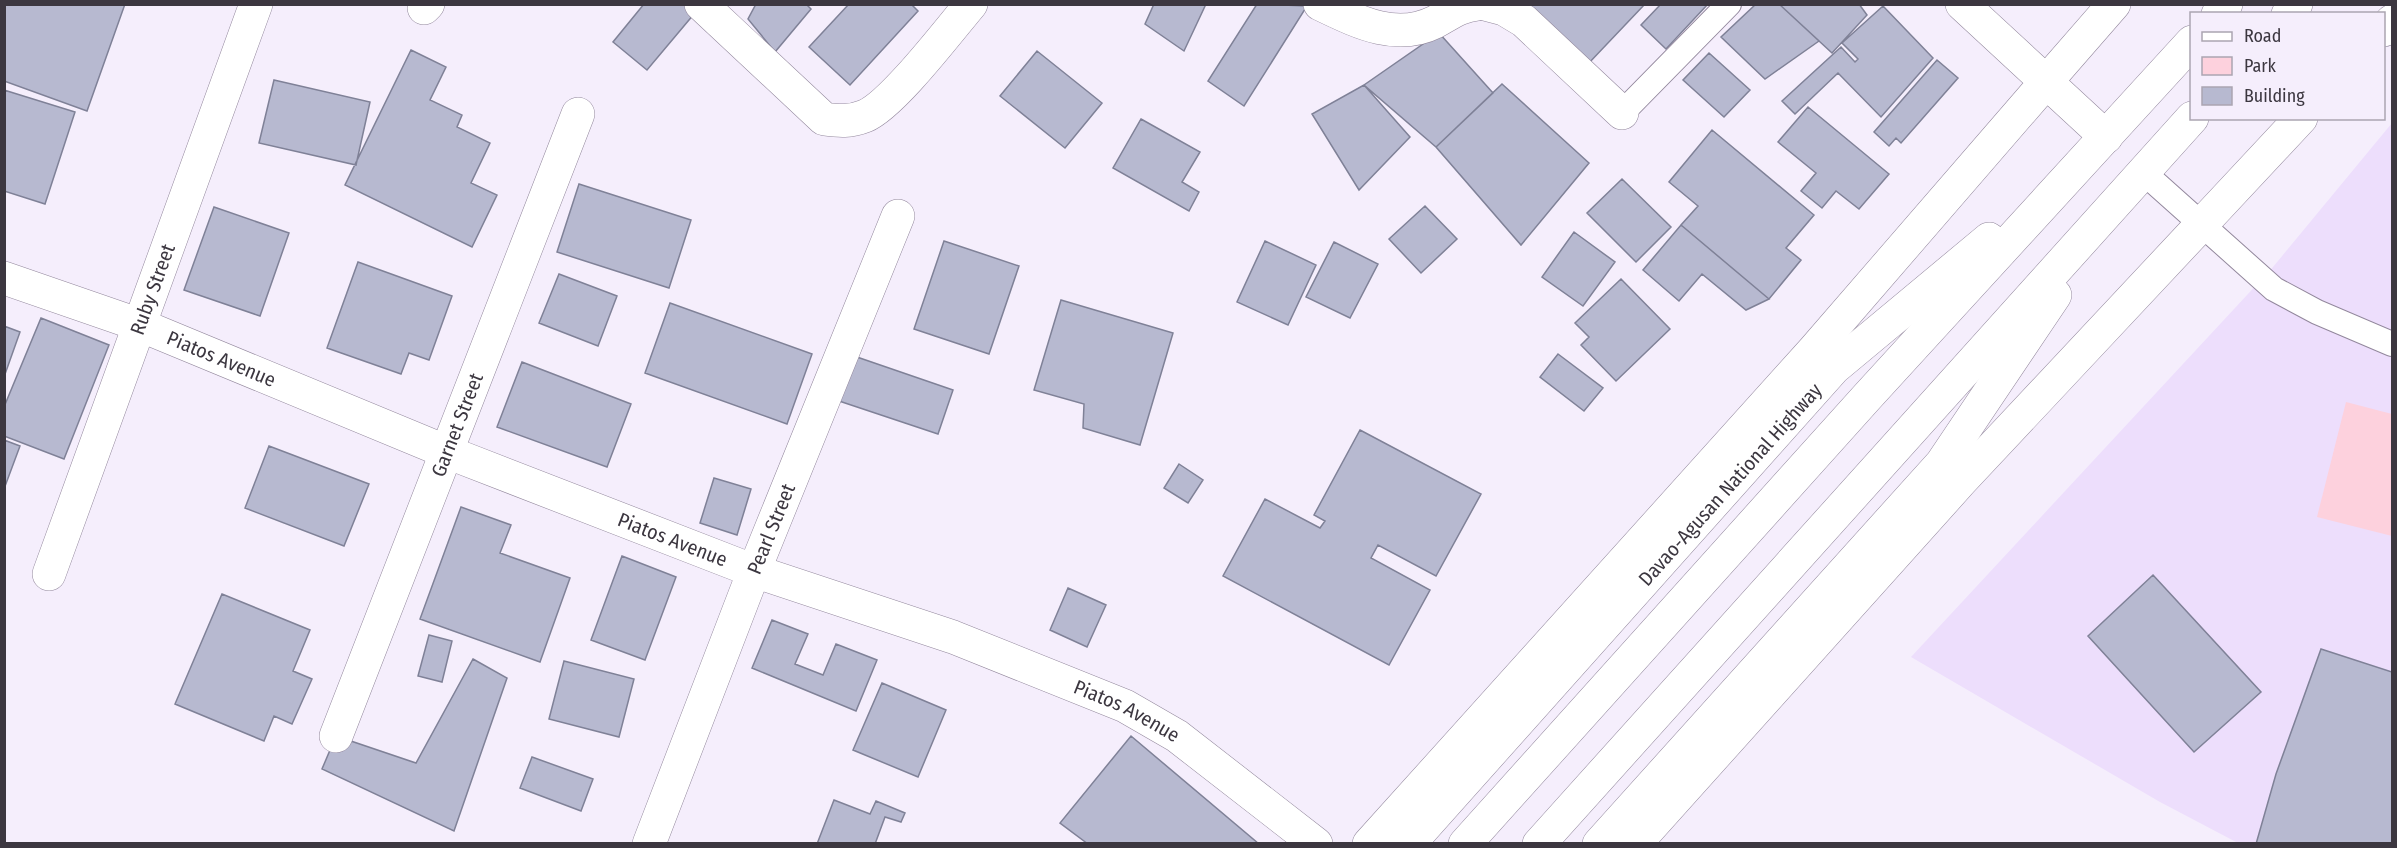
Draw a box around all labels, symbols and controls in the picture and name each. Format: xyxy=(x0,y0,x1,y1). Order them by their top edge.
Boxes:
legend xyxy=(2190,12,2385,120)
text: Road xyxy=(2244,25,2281,47)
text: Park xyxy=(2244,55,2277,77)
text: Building xyxy=(2244,85,2305,107)
street label: Ruby Street xyxy=(125,240,180,338)
street label: Piatos Avenue xyxy=(163,326,279,392)
street label: Garnet Street xyxy=(426,369,488,480)
street label: Davao-Agusan National Highway xyxy=(1633,378,1827,591)
street label: Pearl Street xyxy=(742,480,800,578)
street label: Piatos Avenue xyxy=(614,507,731,571)
street label: Piatos Avenue xyxy=(1070,675,1184,747)

